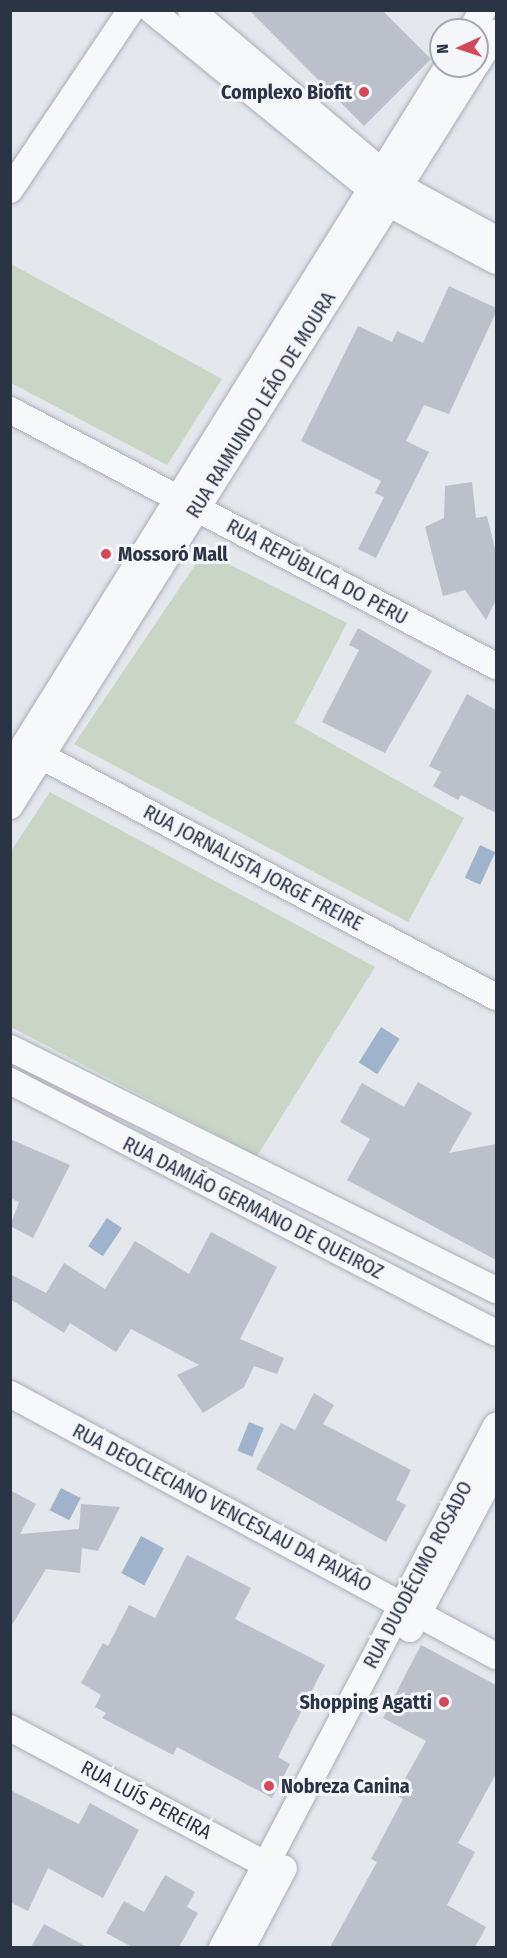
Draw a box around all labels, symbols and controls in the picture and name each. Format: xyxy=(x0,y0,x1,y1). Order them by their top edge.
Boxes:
north arrow xyxy=(429,18,489,78)
text: N xyxy=(433,44,452,54)
place label: Complexo Biofit xyxy=(221,80,352,104)
marker: Complexo Biofit xyxy=(357,85,371,99)
street label: RUA RAIMUNDO LEÃO DE MOURA xyxy=(181,287,341,523)
street label: RUA REPÚBLICA DO PERU xyxy=(222,514,412,630)
place label: Mossoró Mall xyxy=(118,542,228,566)
marker: Mossoró Mall xyxy=(99,547,113,561)
street label: RUA JORNALISTA JORGE FREIRE xyxy=(139,800,367,936)
street label: RUA DAMIÃO GERMANO DE QUEIROZ xyxy=(119,1132,387,1284)
street label: RUA DEOCLECIANO VENCESLAU DA PAIXÃO xyxy=(68,1419,376,1597)
street label: RUA DUODÉCIMO ROSADO xyxy=(358,1477,478,1673)
place label: Shopping Agatti xyxy=(299,1690,432,1714)
marker: Shopping Agatti xyxy=(437,1695,451,1709)
street label: RUA LUÍS PEREIRA xyxy=(77,1756,215,1844)
place label: Nobreza Canina xyxy=(281,1774,410,1798)
marker: Nobreza Canina xyxy=(262,1779,276,1793)

